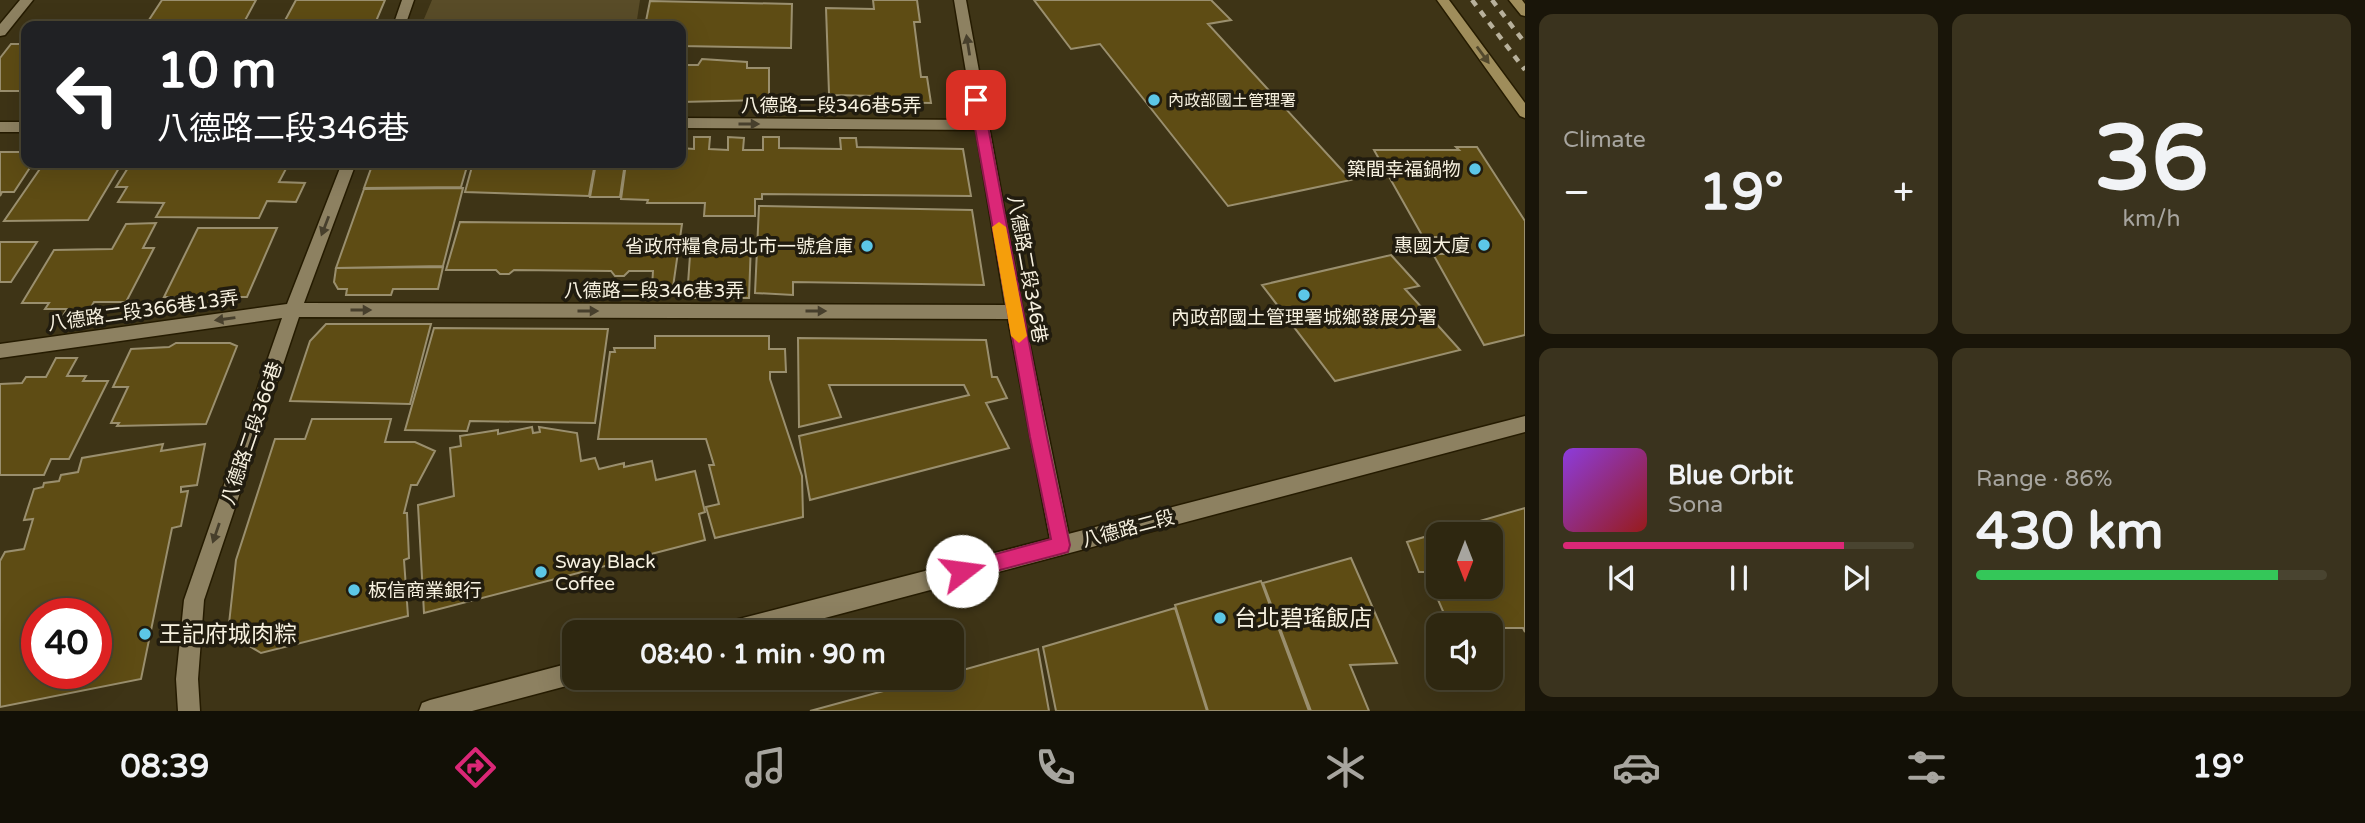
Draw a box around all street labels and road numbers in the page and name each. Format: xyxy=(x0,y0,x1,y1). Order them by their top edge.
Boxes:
street label: 八德路二段346巷5弄 xyxy=(741,95,921,117)
street label: 八德路二段346巷 xyxy=(1003,194,1051,345)
street label: 八德路二段346巷3弄 xyxy=(564,280,744,302)
street label: 八德路二段366巷13弄 xyxy=(46,287,240,335)
street label: 八德路二段366巷 xyxy=(217,359,287,508)
street label: 八德路二段 xyxy=(1080,506,1177,552)

